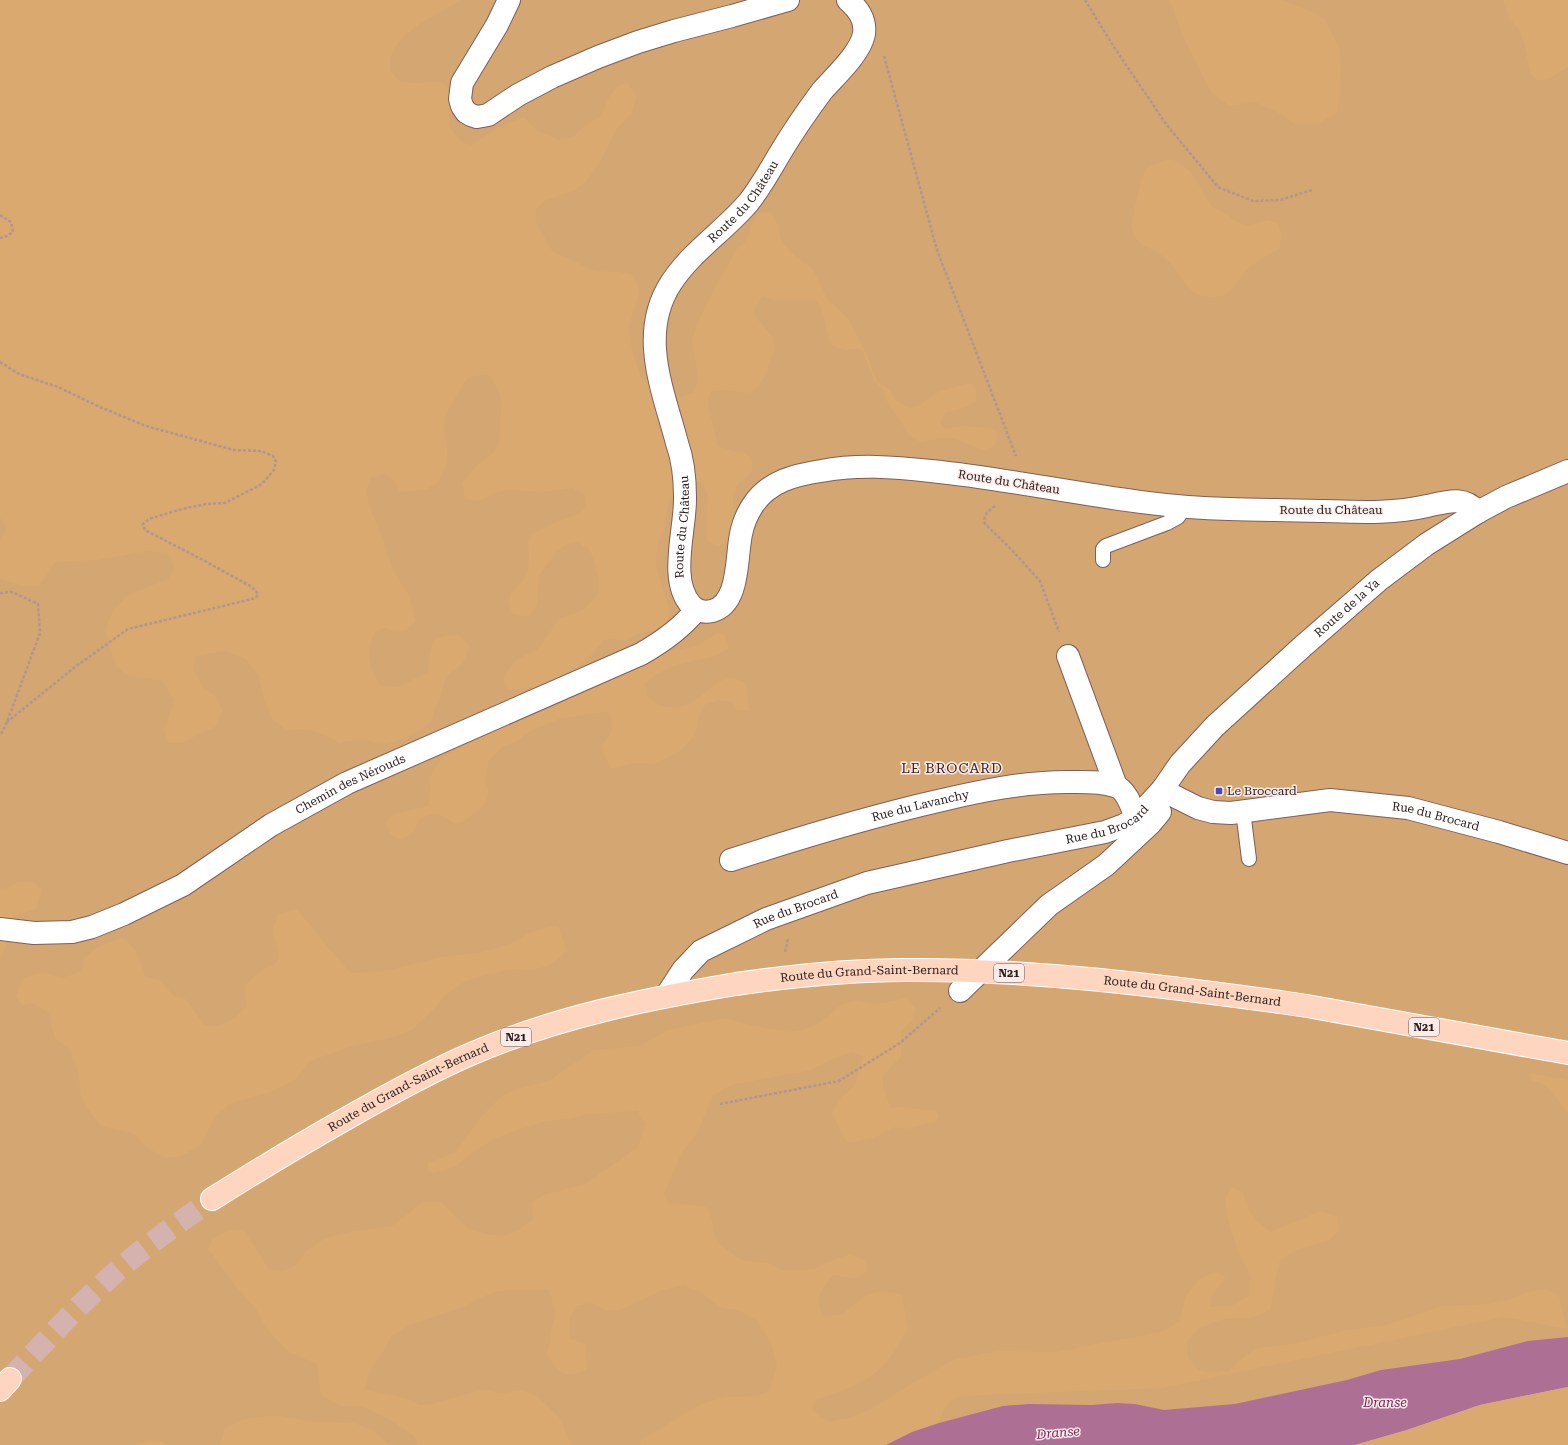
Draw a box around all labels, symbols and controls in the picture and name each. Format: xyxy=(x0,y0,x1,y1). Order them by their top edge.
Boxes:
street label: Route du Château xyxy=(705,158,781,245)
street label: Route du Château xyxy=(957,467,1061,497)
street label: Route du Château xyxy=(672,474,692,579)
street label: Route du Château xyxy=(1280,503,1383,517)
street label: Route de la Ya xyxy=(1312,576,1383,640)
street label: Chemin des Nérouds xyxy=(293,751,408,817)
district label: LE BROCARD xyxy=(901,760,1003,776)
place label: Le Broccard xyxy=(1227,784,1297,798)
marker: Le Broccard xyxy=(1214,786,1224,796)
street label: Rue du Lavanchy xyxy=(870,787,971,824)
street label: Rue du Brocard xyxy=(1392,799,1481,834)
street label: Rue du Brocard xyxy=(1064,802,1152,847)
street label: Rue du Brocard xyxy=(751,887,840,931)
street label: Route du Grand-Saint-Bernard xyxy=(780,963,959,985)
road number: N21 xyxy=(994,964,1024,982)
street label: Route du Grand-Saint-Bernard xyxy=(1103,973,1282,1009)
road number: N21 xyxy=(1409,1018,1439,1036)
road number: N21 xyxy=(501,1028,531,1046)
street label: Route du Grand-Saint-Bernard xyxy=(326,1040,491,1134)
water label: Dranse xyxy=(1362,1395,1407,1410)
water label: Dranse xyxy=(1035,1423,1081,1442)

